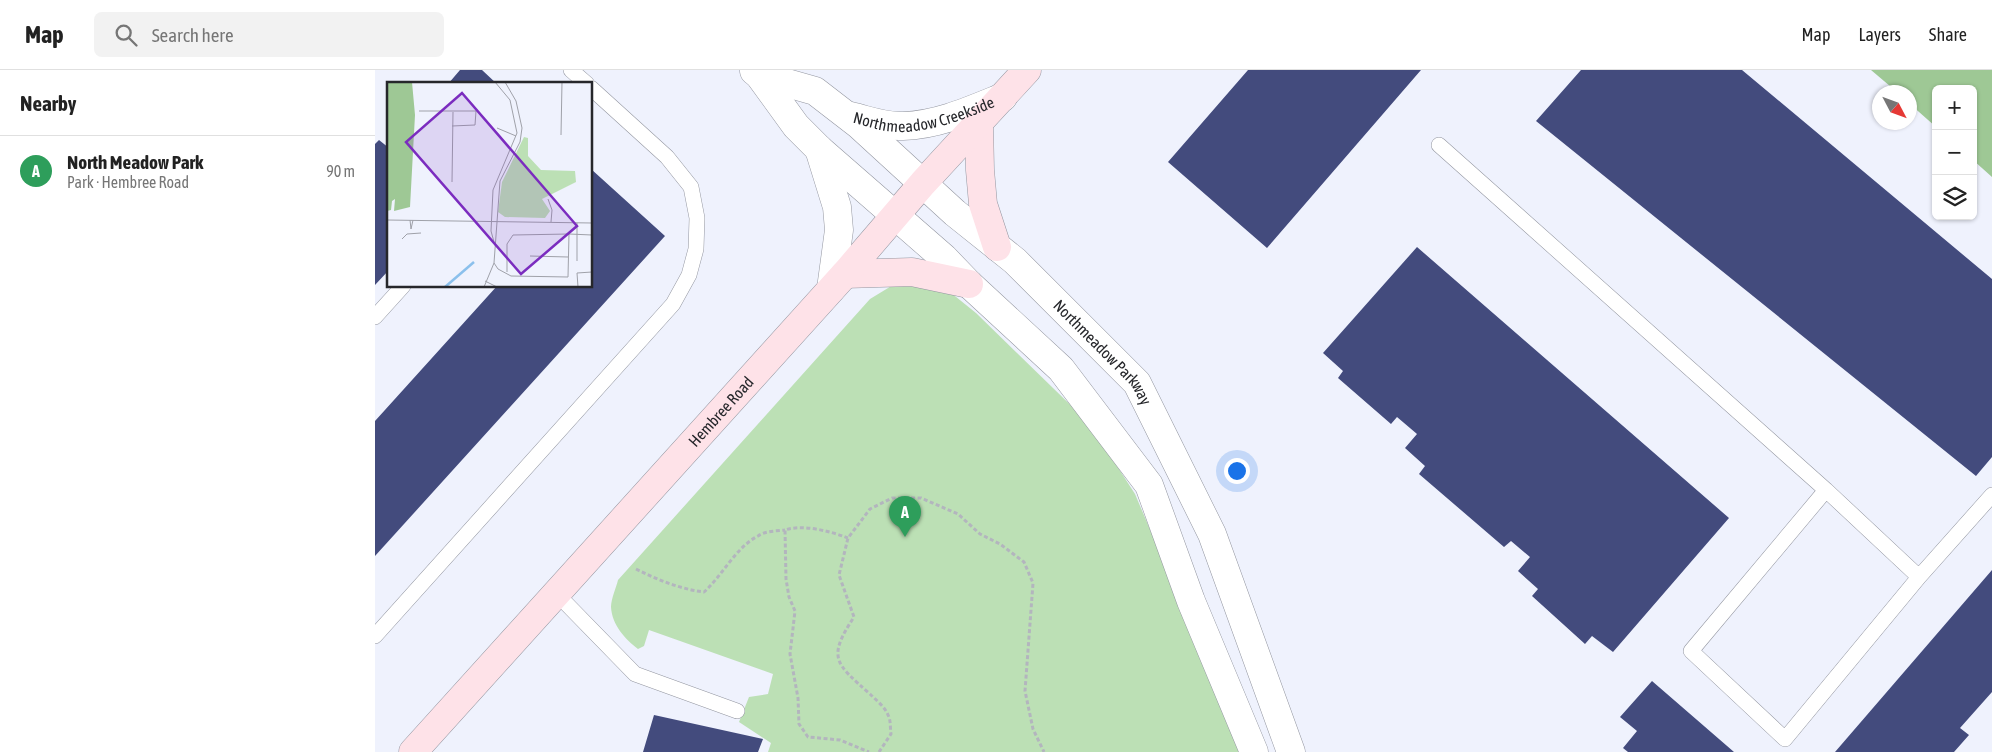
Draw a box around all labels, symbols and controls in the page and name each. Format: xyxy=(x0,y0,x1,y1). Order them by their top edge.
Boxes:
search box xyxy=(94,12,444,57)
text: Map xyxy=(25,21,64,48)
icon: search xyxy=(112,21,140,49)
text: Search here xyxy=(152,24,234,46)
text: Map xyxy=(1801,24,1830,45)
text: Layers xyxy=(1858,24,1901,45)
text: Share xyxy=(1929,24,1967,45)
inset map xyxy=(387,82,593,288)
north arrow xyxy=(1872,85,1917,130)
map controls xyxy=(1932,85,1977,220)
button: + xyxy=(1932,85,1977,130)
text: Nearby xyxy=(20,91,76,115)
street label: Northmeadow Creekside xyxy=(851,93,997,135)
button: − xyxy=(1932,130,1977,175)
text: North Meadow Park xyxy=(67,151,203,173)
text: A xyxy=(32,162,40,180)
text: 90 m xyxy=(326,162,355,180)
text: Park · Hembree Road xyxy=(67,173,189,191)
button: layers xyxy=(1932,175,1977,220)
street label: Northmeadow Parkway xyxy=(1050,296,1156,409)
street label: Hembree Road xyxy=(685,373,757,450)
your location xyxy=(1224,458,1250,484)
pin: A xyxy=(889,496,921,537)

